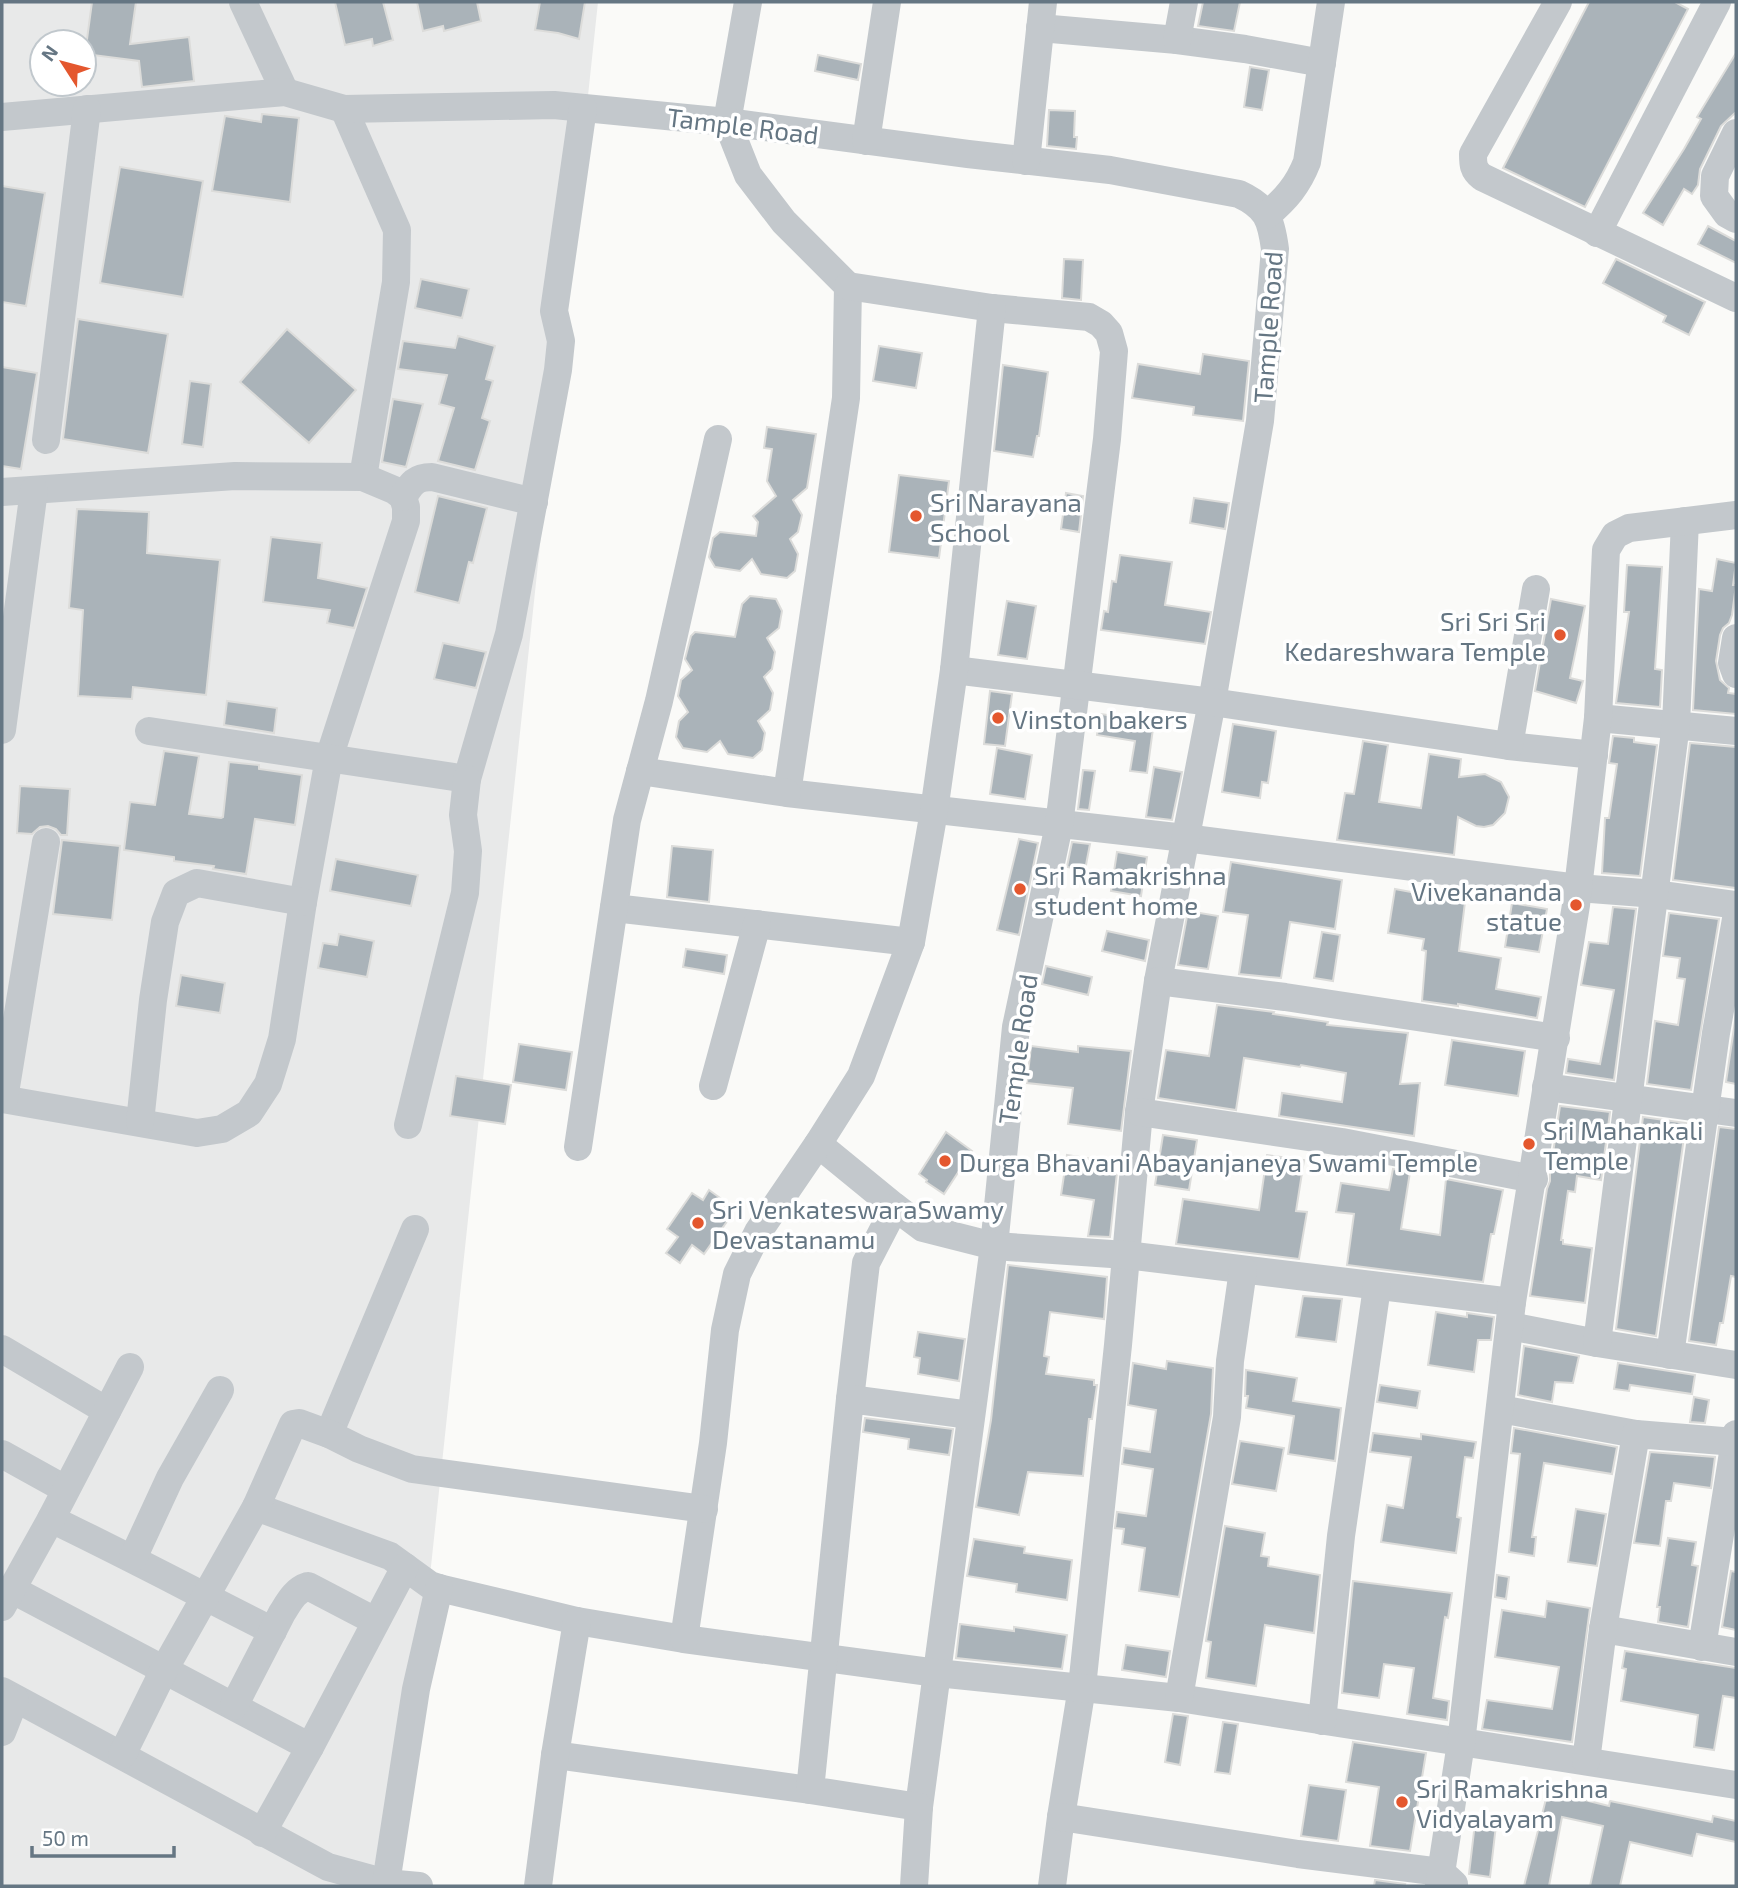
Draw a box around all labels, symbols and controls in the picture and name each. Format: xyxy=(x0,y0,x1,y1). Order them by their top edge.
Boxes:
north arrow xyxy=(28,28,98,98)
text: N xyxy=(36,40,62,65)
street label: Tample Road xyxy=(666,100,820,150)
street label: Tample Road xyxy=(1246,250,1288,404)
place label: Sri Narayana School xyxy=(930,486,1082,547)
marker: Sri Narayana School xyxy=(908,508,924,524)
place label: Sri Sri Sri Kedareshwara Temple xyxy=(1284,605,1546,666)
marker: Sri Sri Sri Kedareshwara Temple xyxy=(1552,627,1568,643)
place label: Vinston bakers xyxy=(1012,703,1188,734)
marker: Vinston bakers xyxy=(990,710,1006,726)
place label: Sri Ramakrishna student home xyxy=(1034,859,1226,920)
place label: Vivekananda statue xyxy=(1411,875,1562,936)
marker: Sri Ramakrishna student home xyxy=(1012,881,1028,897)
marker: Vivekananda statue xyxy=(1568,897,1584,913)
street label: Temple Road xyxy=(991,972,1043,1126)
place label: Sri Mahankali Temple xyxy=(1543,1114,1704,1175)
marker: Sri Mahankali Temple xyxy=(1521,1136,1537,1152)
place label: Durga Bhavani Abayanjaneya Swami Temple xyxy=(959,1146,1478,1177)
marker: Durga Bhavani Abayanjaneya Swami Temple xyxy=(937,1153,953,1169)
place label: Sri VenkateswaraSwamy Devastanamu xyxy=(712,1193,1004,1254)
marker: Sri VenkateswaraSwamy Devastanamu xyxy=(690,1215,706,1231)
place label: Sri Ramakrishna Vidyalayam xyxy=(1416,1772,1608,1833)
marker: Sri Ramakrishna Vidyalayam xyxy=(1394,1794,1410,1810)
scale bar xyxy=(32,1814,173,1858)
text: 50 m xyxy=(42,1825,89,1850)

